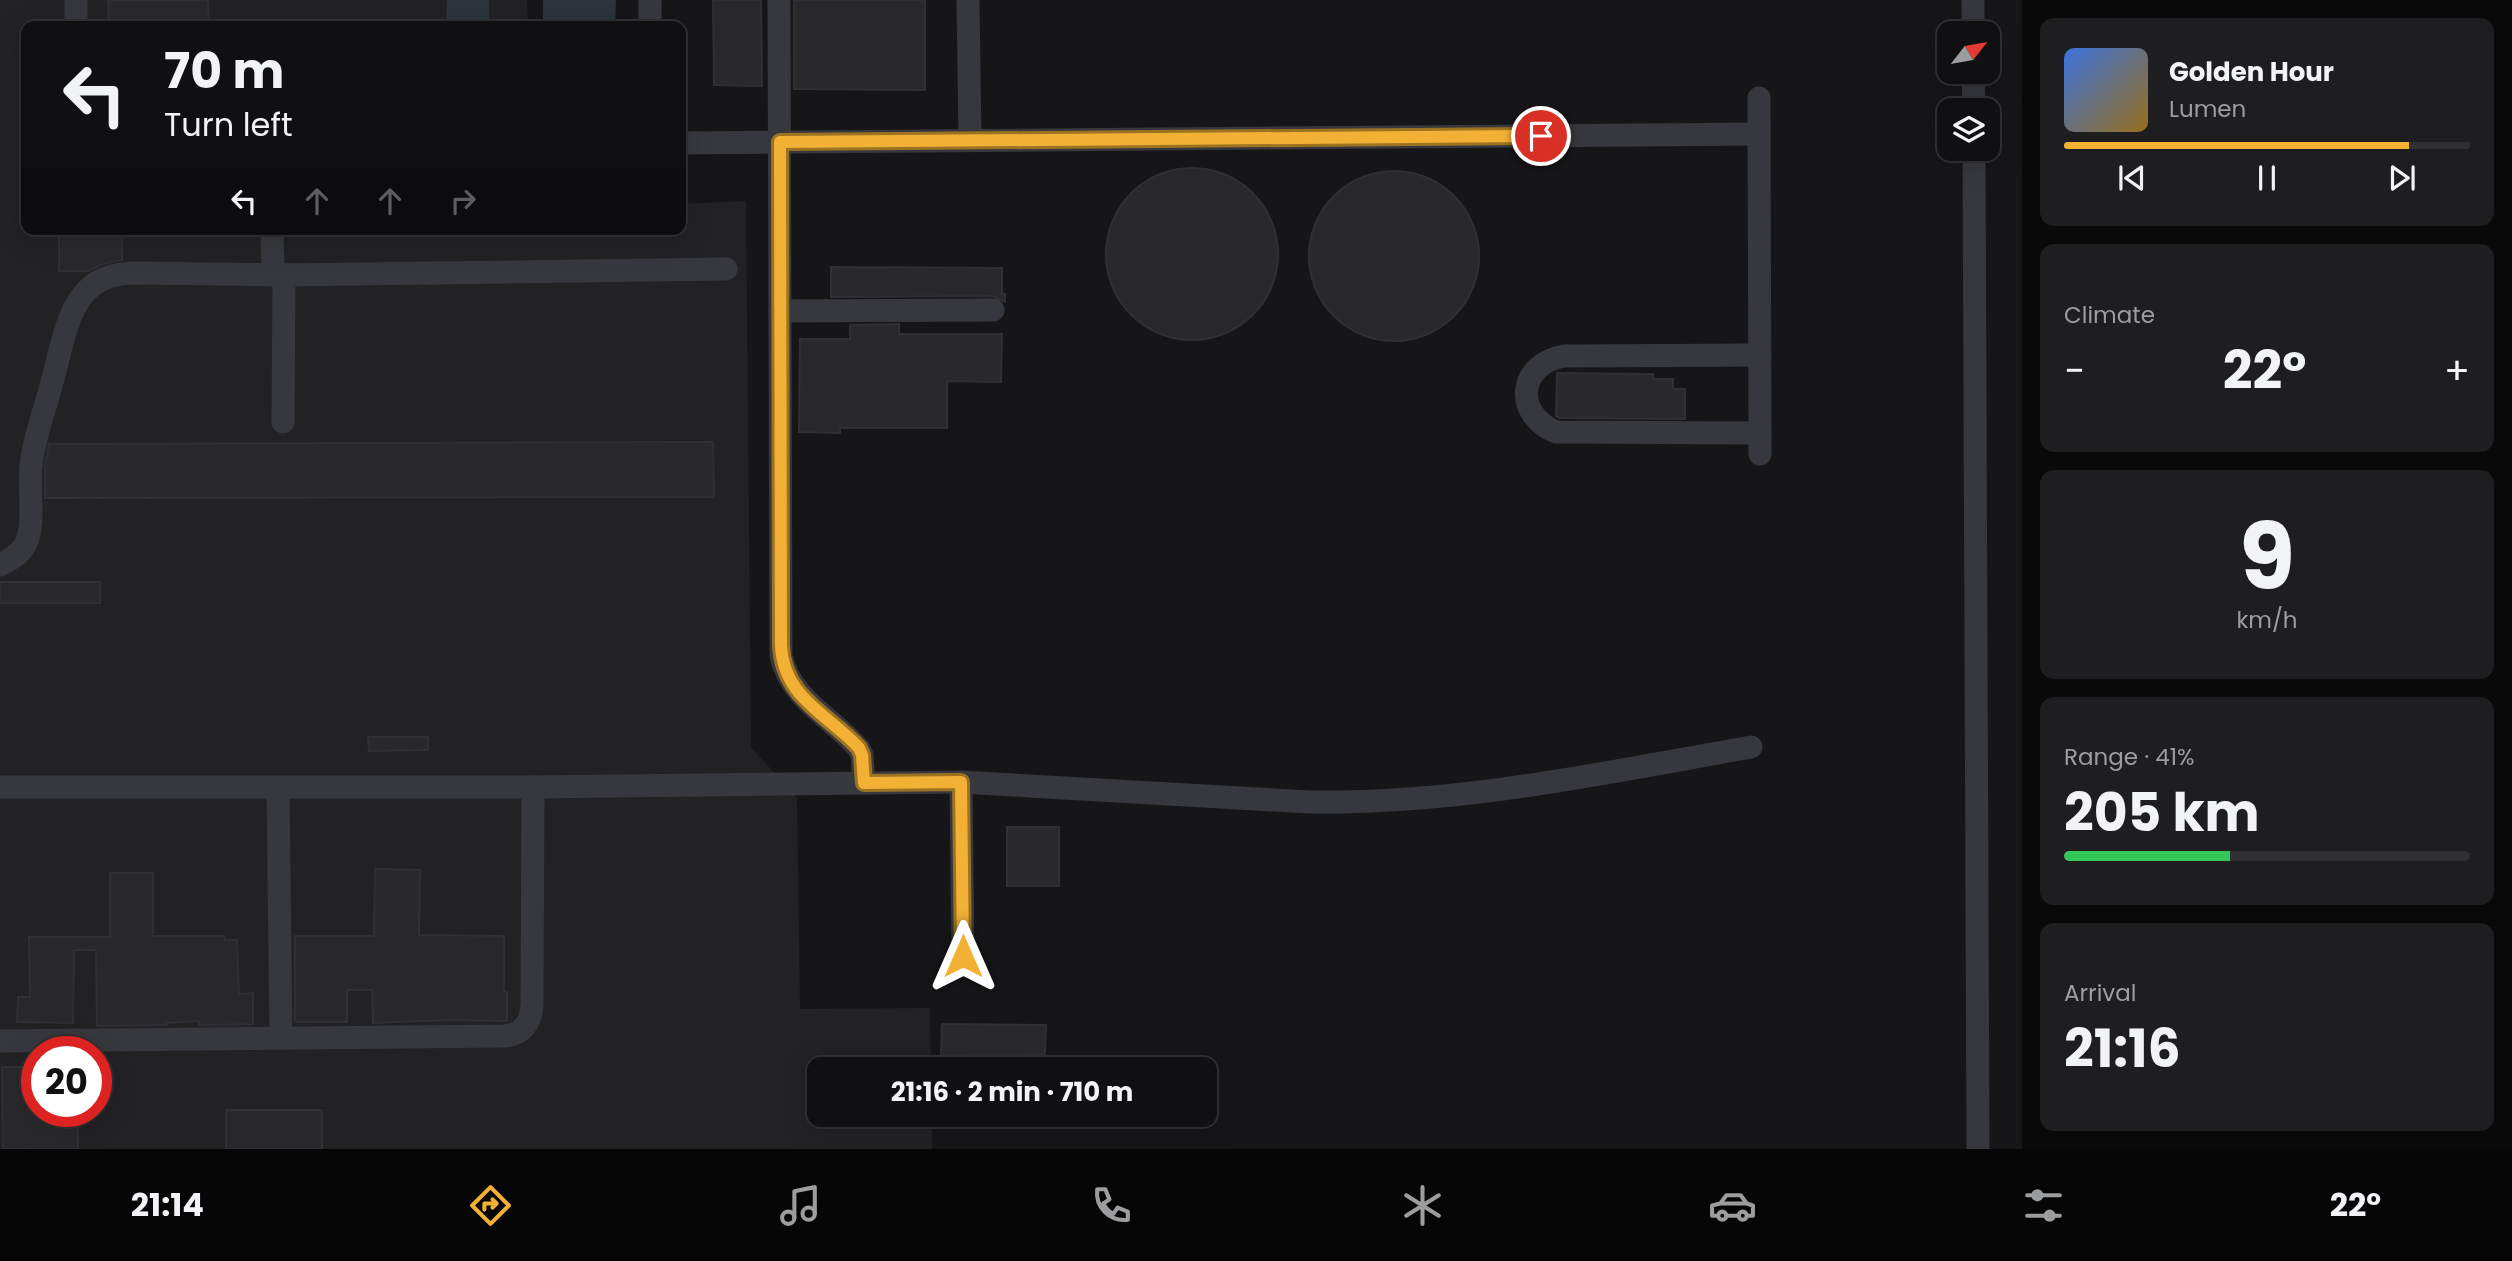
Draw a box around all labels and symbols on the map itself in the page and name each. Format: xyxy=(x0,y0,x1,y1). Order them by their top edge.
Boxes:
north arrow xyxy=(1937,21,2000,84)
pin xyxy=(1511,106,1571,166)
position arrow xyxy=(926,919,1000,993)
speed limit sign: 20 xyxy=(21,1036,112,1127)

